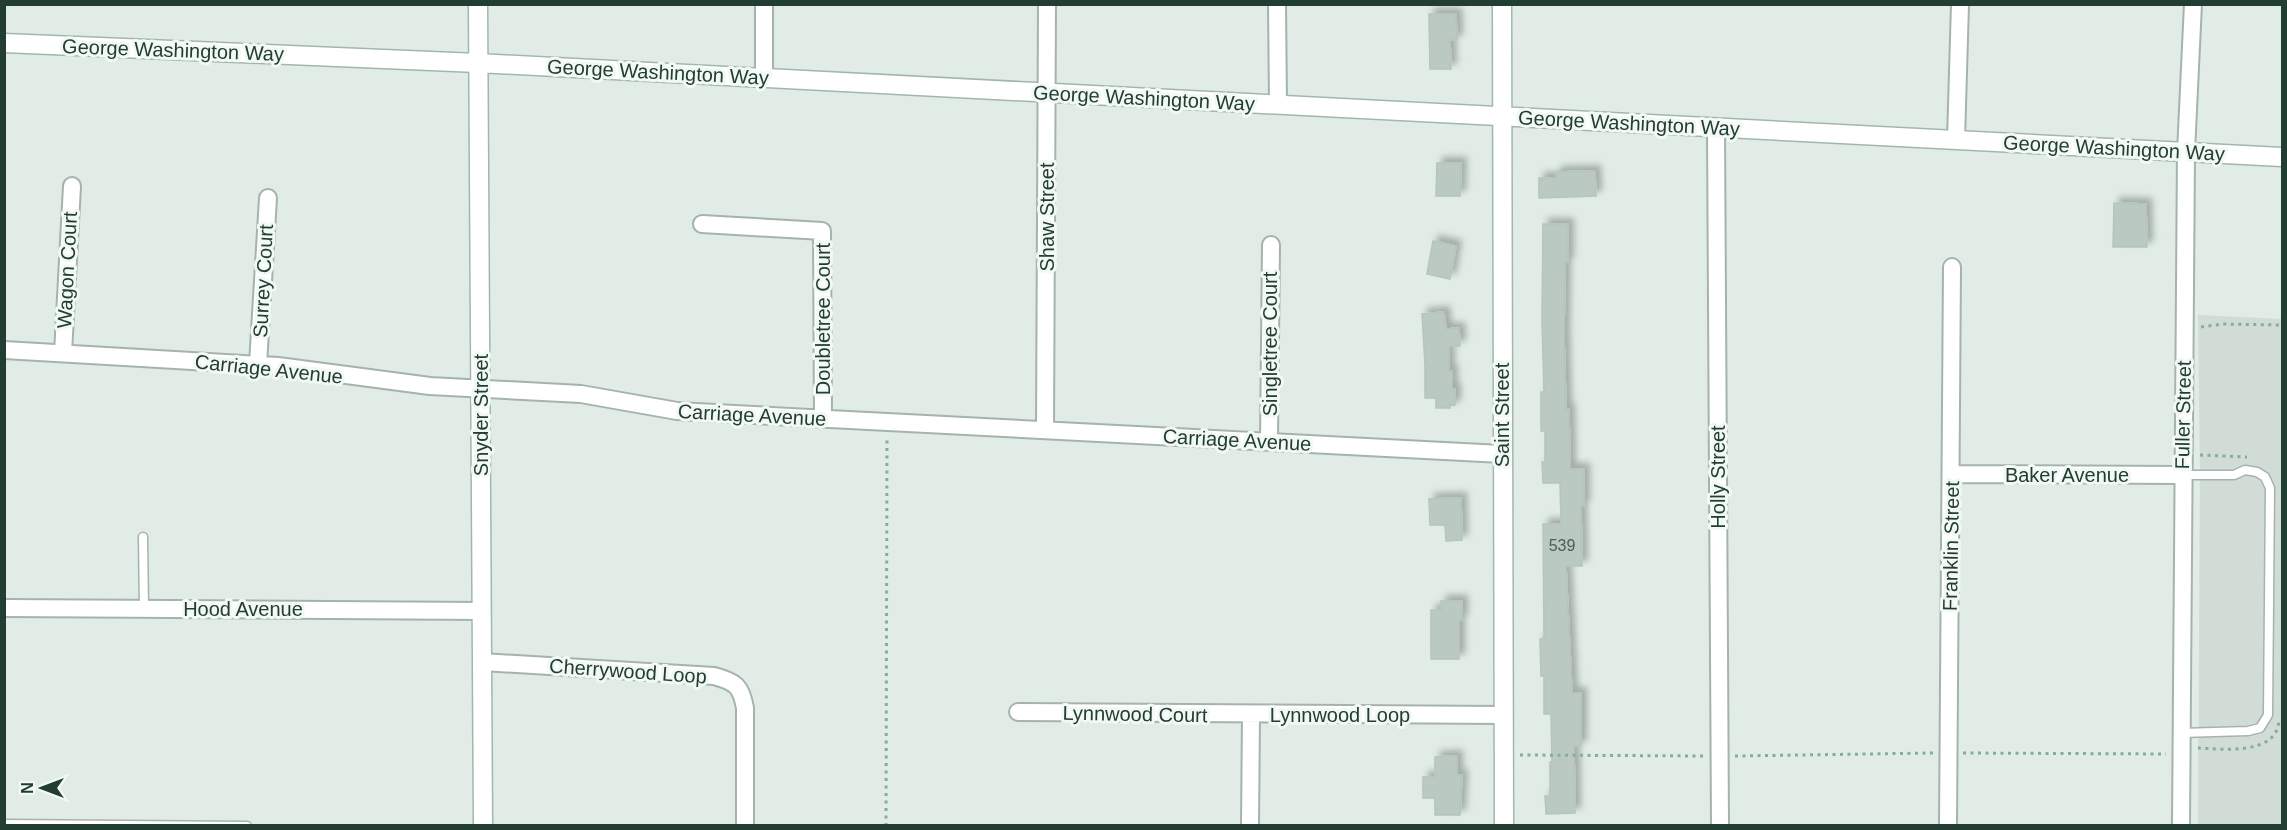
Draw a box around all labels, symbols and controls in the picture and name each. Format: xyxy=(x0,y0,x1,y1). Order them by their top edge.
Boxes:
street label: George Washington Way xyxy=(62,35,284,65)
street label: George Washington Way xyxy=(547,55,769,89)
street label: George Washington Way xyxy=(1033,81,1255,115)
street label: George Washington Way xyxy=(1518,106,1740,140)
street label: George Washington Way xyxy=(2003,131,2225,165)
street label: Shaw Street xyxy=(1036,162,1058,271)
street label: Wagon Court xyxy=(53,211,81,329)
street label: Surrey Court xyxy=(249,223,277,338)
street label: Doubletree Court xyxy=(812,242,834,395)
street label: Singletree Court xyxy=(1259,271,1281,416)
street label: Carriage Avenue xyxy=(194,350,344,388)
street label: Snyder Street xyxy=(470,353,492,476)
street label: Fuller Street xyxy=(2171,360,2195,470)
street label: Saint Street xyxy=(1491,362,1513,467)
street label: Carriage Avenue xyxy=(677,400,827,430)
street label: Carriage Avenue xyxy=(1162,425,1312,455)
street label: Holly Street xyxy=(1707,425,1729,529)
street label: Baker Avenue xyxy=(2005,464,2129,486)
street label: Franklin Street xyxy=(1939,480,1963,611)
house number: 539 xyxy=(1549,537,1575,554)
street label: Hood Avenue xyxy=(183,598,303,620)
street label: Cherrywood Loop xyxy=(548,655,708,687)
street label: Lynnwood Court xyxy=(1062,702,1208,726)
street label: Lynnwood Loop xyxy=(1270,704,1410,726)
north arrow xyxy=(12,758,72,818)
text: N xyxy=(19,782,36,794)

